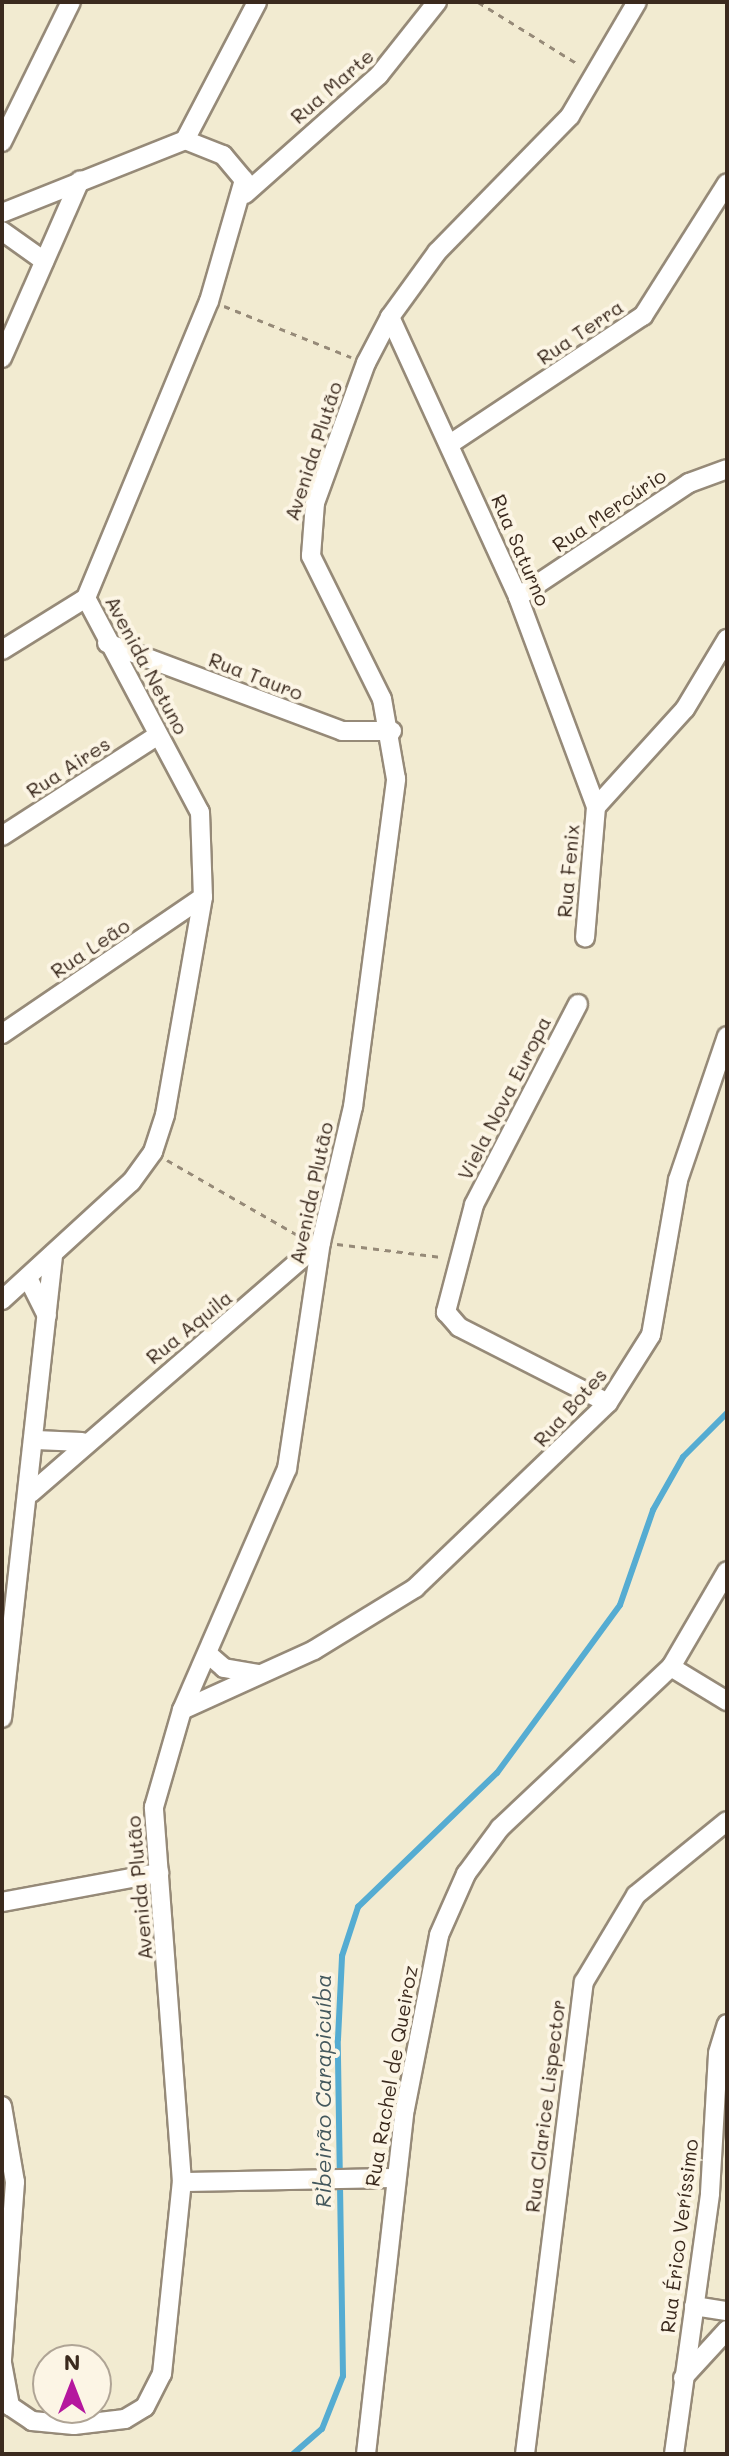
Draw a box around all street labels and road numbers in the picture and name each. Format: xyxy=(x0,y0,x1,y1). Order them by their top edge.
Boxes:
street label: Rua Marte xyxy=(286,43,378,129)
street label: Rua Terra xyxy=(532,294,628,370)
street label: Avenida Plutão xyxy=(279,378,347,524)
street label: Rua Mercúrio xyxy=(548,463,670,557)
street label: Rua Saturno xyxy=(487,491,555,609)
street label: Avenida Netuno xyxy=(100,592,194,738)
street label: Rua Tauro xyxy=(205,647,307,705)
street label: Rua Aires xyxy=(22,731,114,803)
street label: Rua Fenix xyxy=(552,823,584,919)
street label: Rua Leão xyxy=(46,913,134,983)
street label: Viela Nova Europa xyxy=(452,1012,556,1184)
street label: Avenida Plutão xyxy=(284,1120,338,1266)
street label: Rua Aquila xyxy=(141,1285,237,1369)
street label: Rua Botes xyxy=(528,1363,612,1451)
street label: Avenida Plutão xyxy=(121,1815,157,1961)
street label: Rua Rachel de Queiroz xyxy=(360,1963,422,2189)
street label: Rua Clarice Lispector xyxy=(520,1998,570,2214)
street label: Rua Érico Veríssimo xyxy=(655,2138,703,2334)

